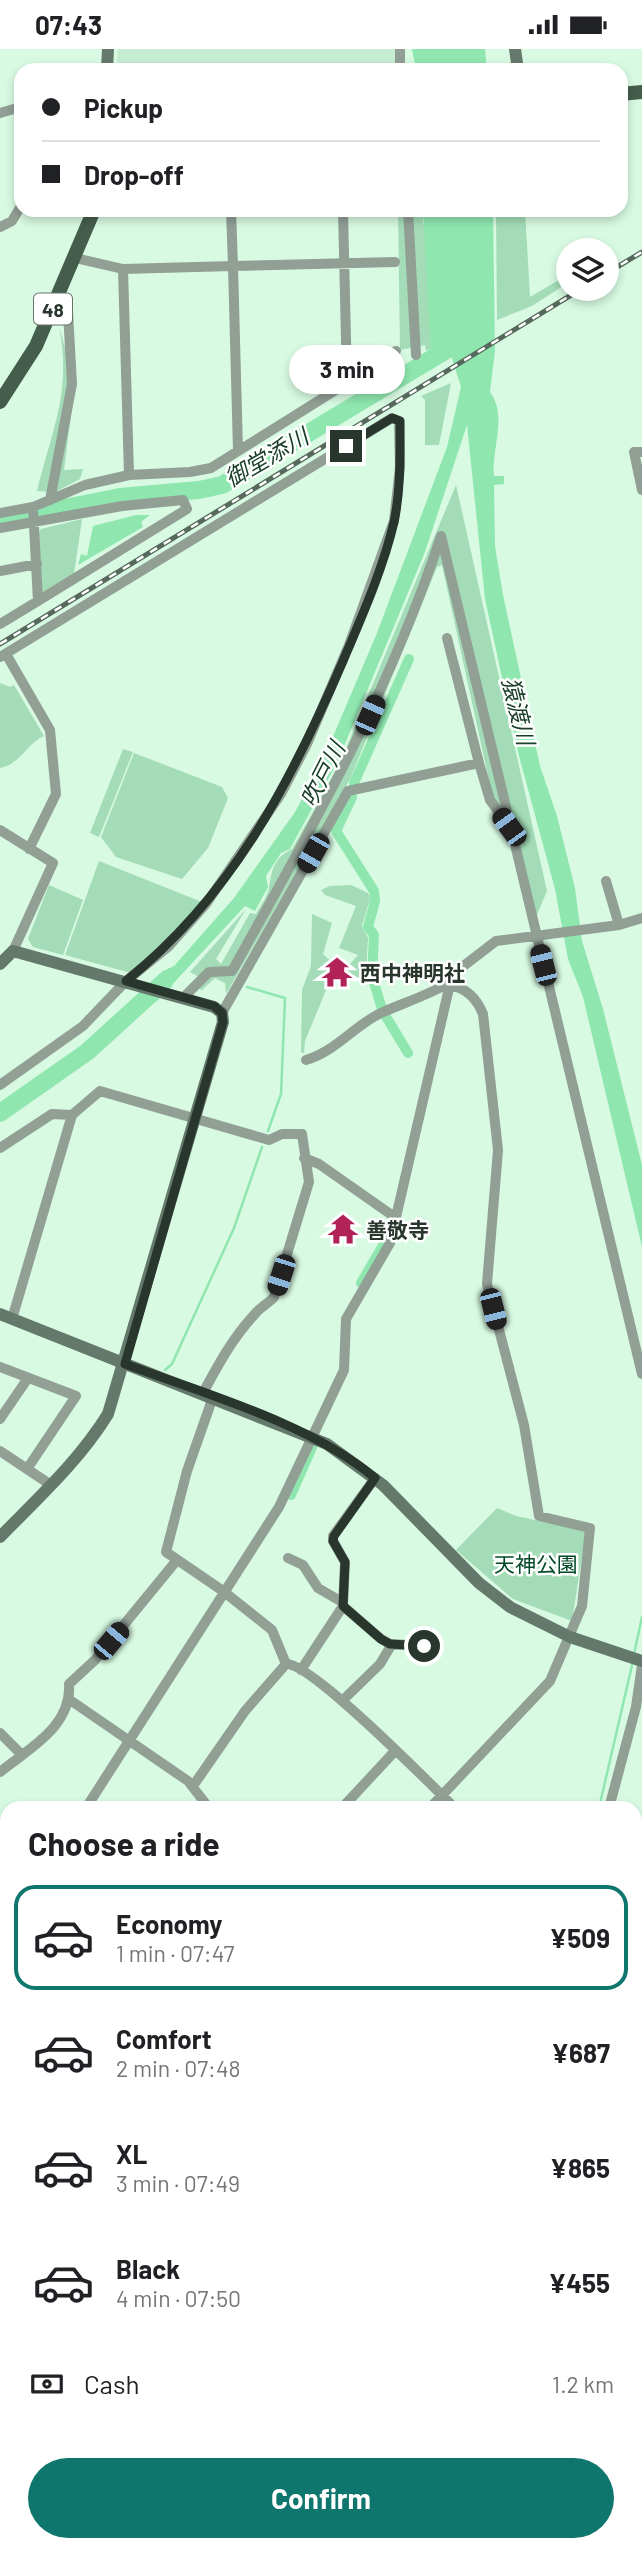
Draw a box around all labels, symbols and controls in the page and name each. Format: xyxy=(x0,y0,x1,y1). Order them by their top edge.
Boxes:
text: 07:43 xyxy=(35,9,102,40)
text: Pickup xyxy=(84,92,163,123)
text: Drop-off xyxy=(84,159,184,190)
map controls xyxy=(556,238,619,301)
button: layers xyxy=(556,238,619,301)
road number: 48 xyxy=(34,293,72,325)
callout: 3 min xyxy=(288,345,404,393)
text: 3 min xyxy=(320,355,374,383)
water label: 御堂添川 xyxy=(219,420,315,492)
route end xyxy=(330,430,362,462)
water label: 猿渡川 xyxy=(497,674,542,751)
car xyxy=(352,692,389,738)
water label: 吹戸川 xyxy=(294,734,351,811)
car xyxy=(489,804,530,850)
car xyxy=(294,830,333,876)
car xyxy=(528,942,559,988)
temple icon: 西中神明社 xyxy=(320,955,354,989)
place label: 西中神明社 xyxy=(360,960,465,985)
temple icon: 善敬寺 xyxy=(326,1212,360,1246)
place label: 善敬寺 xyxy=(366,1217,429,1242)
car xyxy=(265,1252,298,1298)
car xyxy=(478,1286,509,1332)
park label: 天神公園 xyxy=(494,1551,578,1576)
car xyxy=(90,1618,133,1664)
route start xyxy=(408,1630,440,1662)
text: Choose a ride xyxy=(28,1824,220,1862)
icon: car xyxy=(32,1906,95,1969)
text: Economy xyxy=(116,1908,222,1939)
text: ¥509 xyxy=(550,1922,610,1953)
text: 1 min · 07:47 xyxy=(116,1939,235,1967)
icon: car xyxy=(32,2021,95,2084)
text: Comfort xyxy=(116,2023,212,2054)
text: ¥687 xyxy=(551,2037,610,2068)
text: 2 min · 07:48 xyxy=(116,2054,241,2082)
icon: car xyxy=(32,2136,95,2199)
text: XL xyxy=(116,2138,147,2169)
text: ¥865 xyxy=(550,2152,610,2183)
text: 3 min · 07:49 xyxy=(116,2169,240,2197)
icon: car xyxy=(32,2251,95,2314)
text: Black xyxy=(116,2253,180,2284)
text: ¥455 xyxy=(548,2267,610,2298)
text: 4 min · 07:50 xyxy=(116,2284,241,2312)
icon: cash xyxy=(28,2365,66,2403)
text: Cash xyxy=(84,2368,139,2399)
text: 1.2 km xyxy=(552,2370,614,2398)
button: Confirm xyxy=(28,2458,614,2538)

